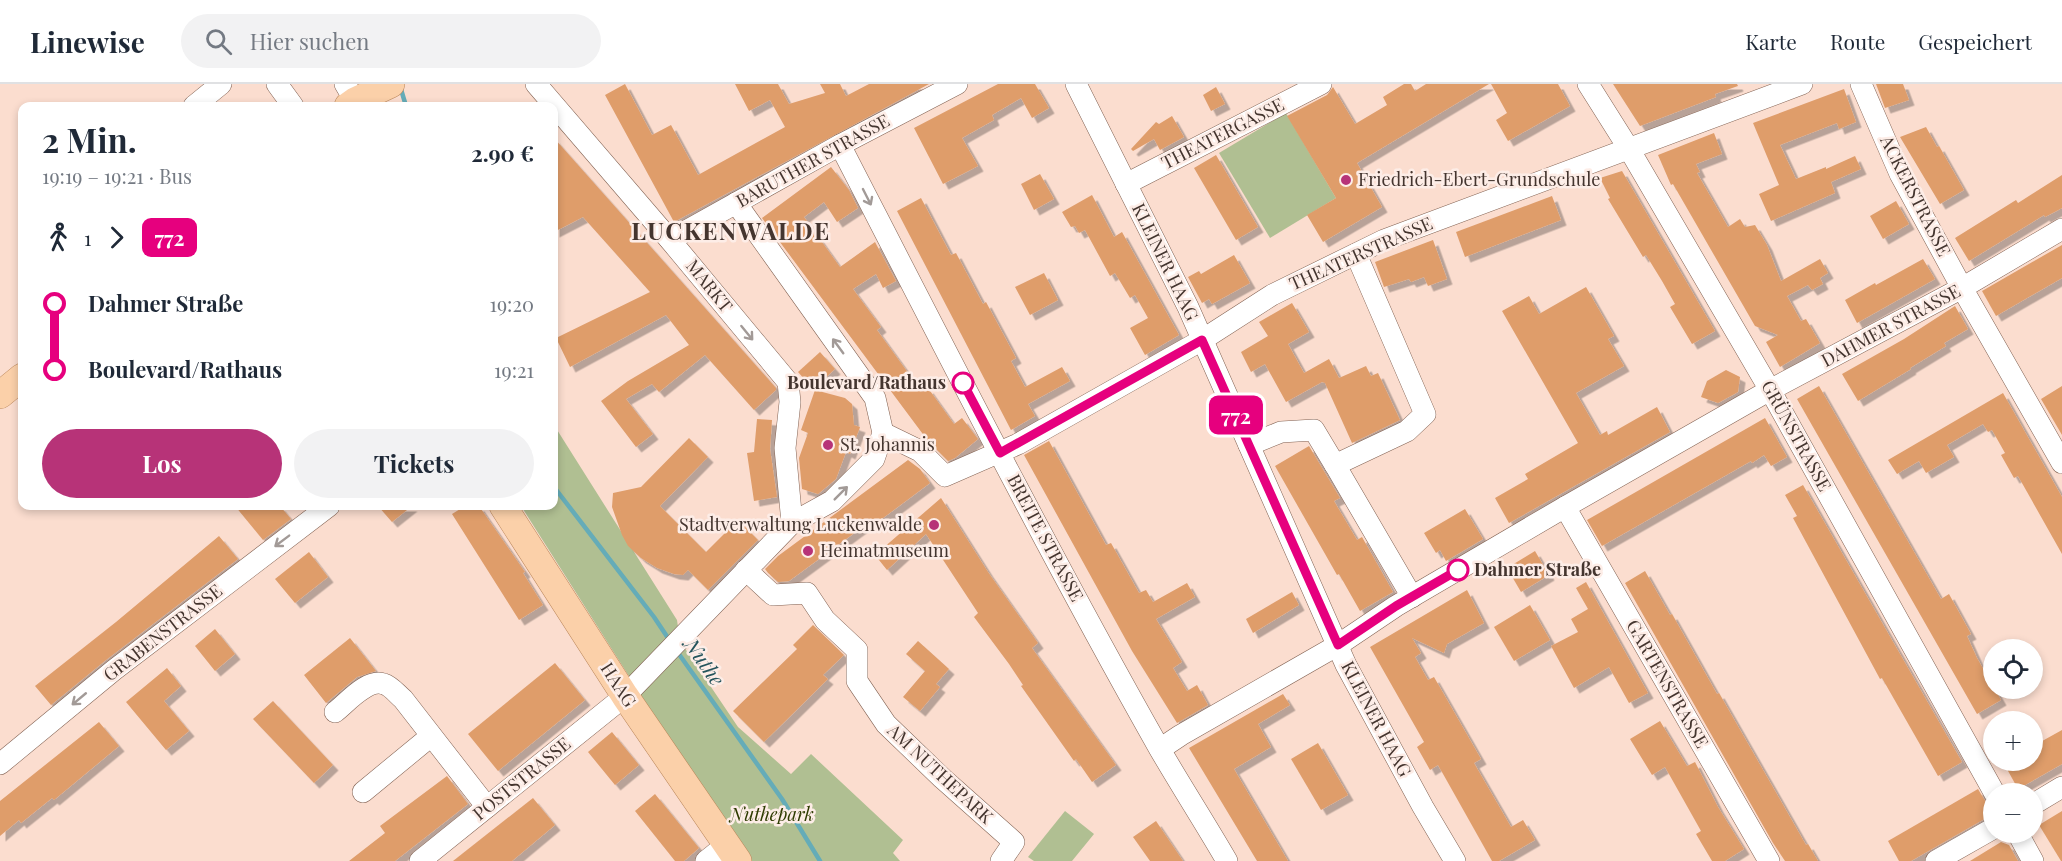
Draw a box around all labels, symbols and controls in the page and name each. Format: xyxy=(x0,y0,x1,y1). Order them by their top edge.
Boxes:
search box xyxy=(181,14,601,68)
text: Linewise xyxy=(30,23,145,60)
icon: search xyxy=(202,25,235,58)
text: Hier suchen xyxy=(250,26,369,56)
text: Karte xyxy=(1745,27,1797,55)
text: Route xyxy=(1830,27,1885,55)
text: Gespeichert xyxy=(1918,27,2032,55)
street label: THEATERGASSE xyxy=(1157,92,1288,174)
street label: BARUTHER STRASSE xyxy=(732,108,894,212)
text: 2 Min. xyxy=(42,117,137,161)
street label: ACKERSTRASSE xyxy=(1875,130,1957,260)
text: 2.90 € xyxy=(471,138,534,168)
text: 19:19 – 19:21 · Bus xyxy=(42,162,192,189)
place label: Friedrich-Ebert-Grundschule xyxy=(1358,167,1600,191)
marker: Friedrich-Ebert-Grundschule xyxy=(1339,173,1353,187)
one-way arrow xyxy=(862,187,873,205)
street label: KLEINER HAAG xyxy=(1127,199,1205,325)
street label: THEATERSTRASSE xyxy=(1285,211,1436,295)
district label: LUCKENWALDE xyxy=(631,214,831,246)
icon: walk xyxy=(42,221,75,254)
icon: forward xyxy=(100,221,133,254)
text: 772 xyxy=(154,223,185,251)
text: 1 xyxy=(84,224,91,251)
street label: MARKT xyxy=(681,254,738,317)
street label: DAHMER STRASSE xyxy=(1817,278,1964,372)
text: Dahmer Straße xyxy=(88,288,243,318)
text: 19:20 xyxy=(490,290,534,317)
one-way arrow xyxy=(741,325,754,341)
one-way arrow xyxy=(832,338,844,354)
text: Boulevard/Rathaus xyxy=(88,354,282,384)
text: 19:21 xyxy=(494,356,534,383)
place label: Boulevard/Rathaus xyxy=(787,370,946,394)
marker: Boulevard/Rathaus xyxy=(952,372,974,394)
street label: GRÜNSTRASSE xyxy=(1756,376,1837,495)
line badge: 772 xyxy=(1202,396,1270,434)
text: 772 xyxy=(1221,401,1251,429)
button: Los xyxy=(42,429,282,498)
button: Tickets xyxy=(294,429,534,498)
place label: St. Johannis xyxy=(840,432,935,456)
marker: St. Johannis xyxy=(821,438,835,452)
street label: BREITE STRASSE xyxy=(1002,470,1090,605)
one-way arrow xyxy=(833,485,848,500)
place label: Stadtverwaltung Luckenwalde xyxy=(679,512,922,536)
marker: Stadtverwaltung Luckenwalde xyxy=(927,518,941,532)
one-way arrow xyxy=(275,535,291,547)
place label: Heimatmuseum xyxy=(820,538,949,562)
marker: Heimatmuseum xyxy=(801,544,815,558)
place label: Dahmer Straße xyxy=(1474,557,1601,581)
marker: Dahmer Straße xyxy=(1447,559,1469,581)
street label: GRABENSTRASSE xyxy=(98,578,227,686)
street label: GARTENSTRASSE xyxy=(1621,615,1714,752)
water label: Nuthe xyxy=(678,630,732,691)
map controls xyxy=(1983,639,2043,843)
button: locate xyxy=(1983,639,2043,699)
street label: KLEINER HAAG xyxy=(1336,656,1418,781)
street label: HAAG xyxy=(595,657,642,712)
one-way arrow xyxy=(71,692,87,705)
button: + xyxy=(1983,711,2043,771)
street label: AM NUTHEPARK xyxy=(882,717,999,829)
street label: POSTSTRASSE xyxy=(468,731,575,825)
button: − xyxy=(1983,783,2043,843)
park label: Nuthepark xyxy=(728,802,814,826)

